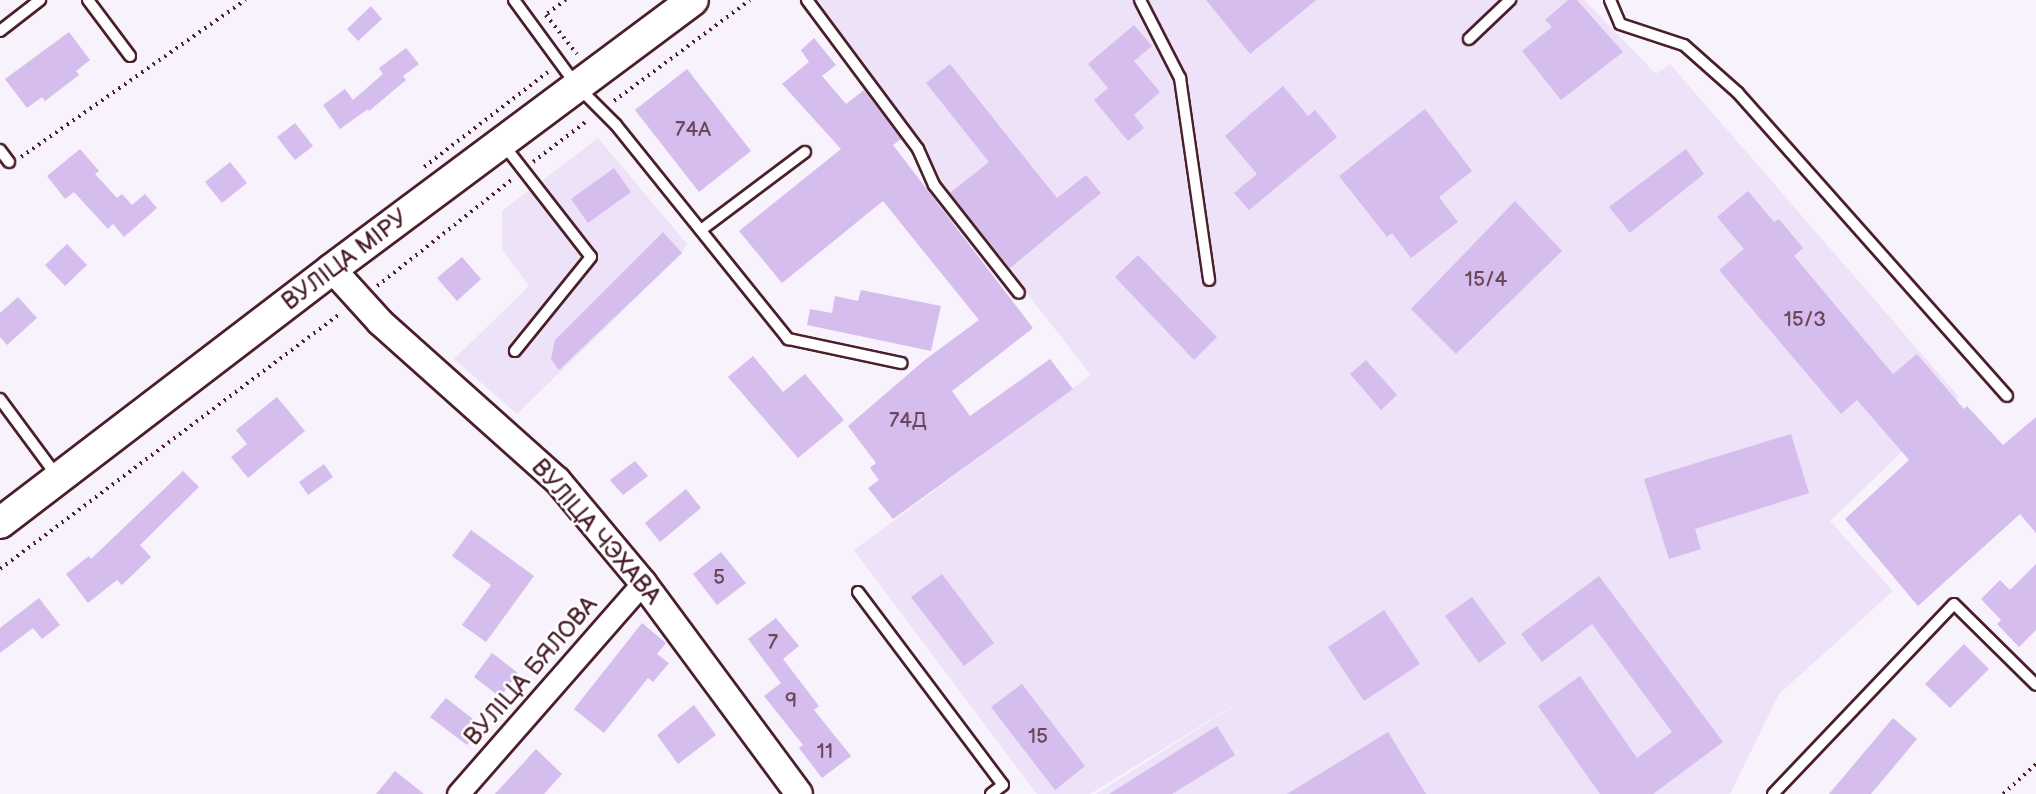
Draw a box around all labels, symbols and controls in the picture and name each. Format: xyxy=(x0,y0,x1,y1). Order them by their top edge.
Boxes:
house number: 74А xyxy=(675,117,711,143)
street label: ВУЛІЦА МІРУ xyxy=(276,203,414,317)
house number: 15/4 xyxy=(1465,267,1507,293)
house number: 15/3 xyxy=(1784,307,1826,333)
house number: 74Д xyxy=(889,408,927,434)
street label: ВУЛІЦА ЧЭХАВА xyxy=(525,453,667,611)
house number: 5 xyxy=(713,565,725,591)
street label: ВУЛІЦА БЯЛОВА xyxy=(458,591,604,751)
house number: 7 xyxy=(768,630,778,656)
house number: 9 xyxy=(785,688,797,714)
house number: 15 xyxy=(1028,724,1048,750)
house number: 11 xyxy=(817,739,833,765)

